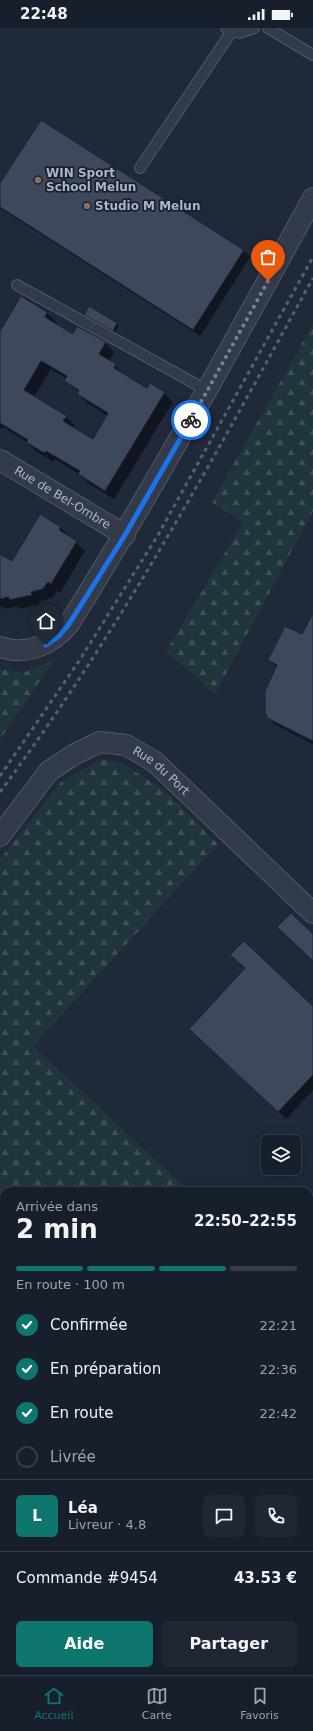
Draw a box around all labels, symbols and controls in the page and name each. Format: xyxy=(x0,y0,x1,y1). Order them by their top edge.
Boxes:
text: 22:48 xyxy=(20,5,68,23)
place label: WIN Sport School Melun xyxy=(46,166,136,194)
marker: WIN Sport School Melun xyxy=(33,175,43,185)
place label: Studio M Melun xyxy=(95,199,200,213)
marker: Studio M Melun xyxy=(82,201,92,211)
pin xyxy=(251,240,285,281)
icon: bag xyxy=(257,246,279,268)
courier xyxy=(171,400,211,440)
icon: bike xyxy=(180,409,202,431)
street label: Rue de Bel-Ombre xyxy=(12,463,113,532)
pin xyxy=(29,604,63,645)
icon: home xyxy=(35,610,57,632)
street label: Rue du Port xyxy=(130,743,192,798)
map controls xyxy=(261,1135,301,1175)
button: layers xyxy=(261,1135,301,1175)
text: Arrivée dans xyxy=(16,1199,98,1214)
text: 22:50–22:55 xyxy=(194,1212,297,1230)
text: 2 min xyxy=(16,1214,98,1244)
text: En route · 100 m xyxy=(16,1277,125,1292)
icon: check xyxy=(16,1314,38,1336)
text: Confirmée xyxy=(50,1316,128,1334)
text: 22:21 xyxy=(260,1318,297,1333)
icon: check xyxy=(16,1358,38,1380)
text: En préparation xyxy=(50,1360,161,1378)
text: 22:36 xyxy=(260,1362,297,1377)
icon: check xyxy=(16,1402,38,1424)
text: En route xyxy=(50,1404,113,1422)
text: 22:42 xyxy=(260,1406,297,1421)
text: Livrée xyxy=(50,1448,96,1466)
button: chat xyxy=(203,1495,245,1537)
button: phone xyxy=(255,1495,297,1537)
text: Léa xyxy=(68,1499,98,1517)
text: L xyxy=(32,1507,42,1525)
text: Livreur · 4.8 xyxy=(68,1517,146,1532)
text: Commande #9454 xyxy=(16,1569,158,1587)
text: 43.53 € xyxy=(234,1569,297,1587)
button: Aide xyxy=(16,1621,153,1667)
button: Partager xyxy=(161,1621,297,1667)
tab: Accueil xyxy=(34,1685,73,1722)
tab: Carte xyxy=(142,1685,172,1722)
tab: Favoris xyxy=(240,1685,279,1722)

